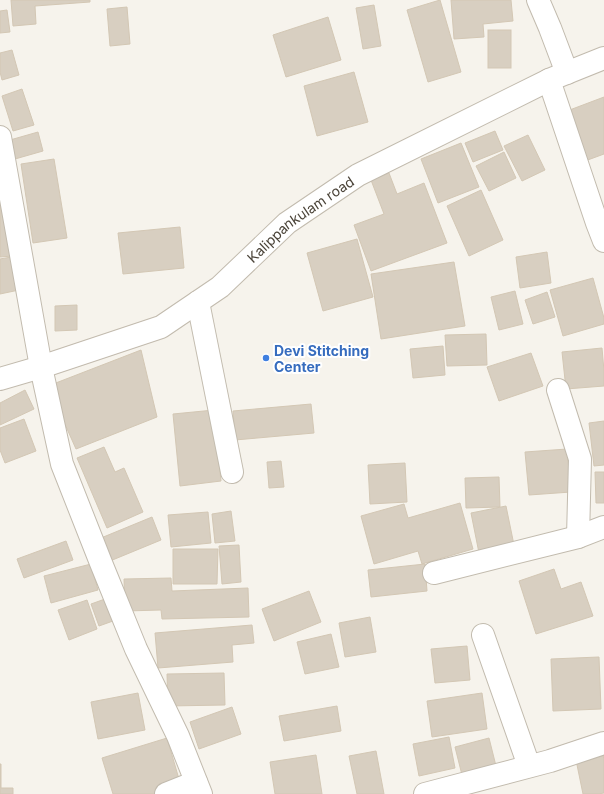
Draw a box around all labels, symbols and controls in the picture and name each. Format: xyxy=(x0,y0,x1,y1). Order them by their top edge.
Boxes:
street label: Kalippankulam road xyxy=(243,172,357,266)
place label: Devi Stitching Center xyxy=(274,342,369,375)
marker: Devi Stitching Center xyxy=(261,353,271,363)

